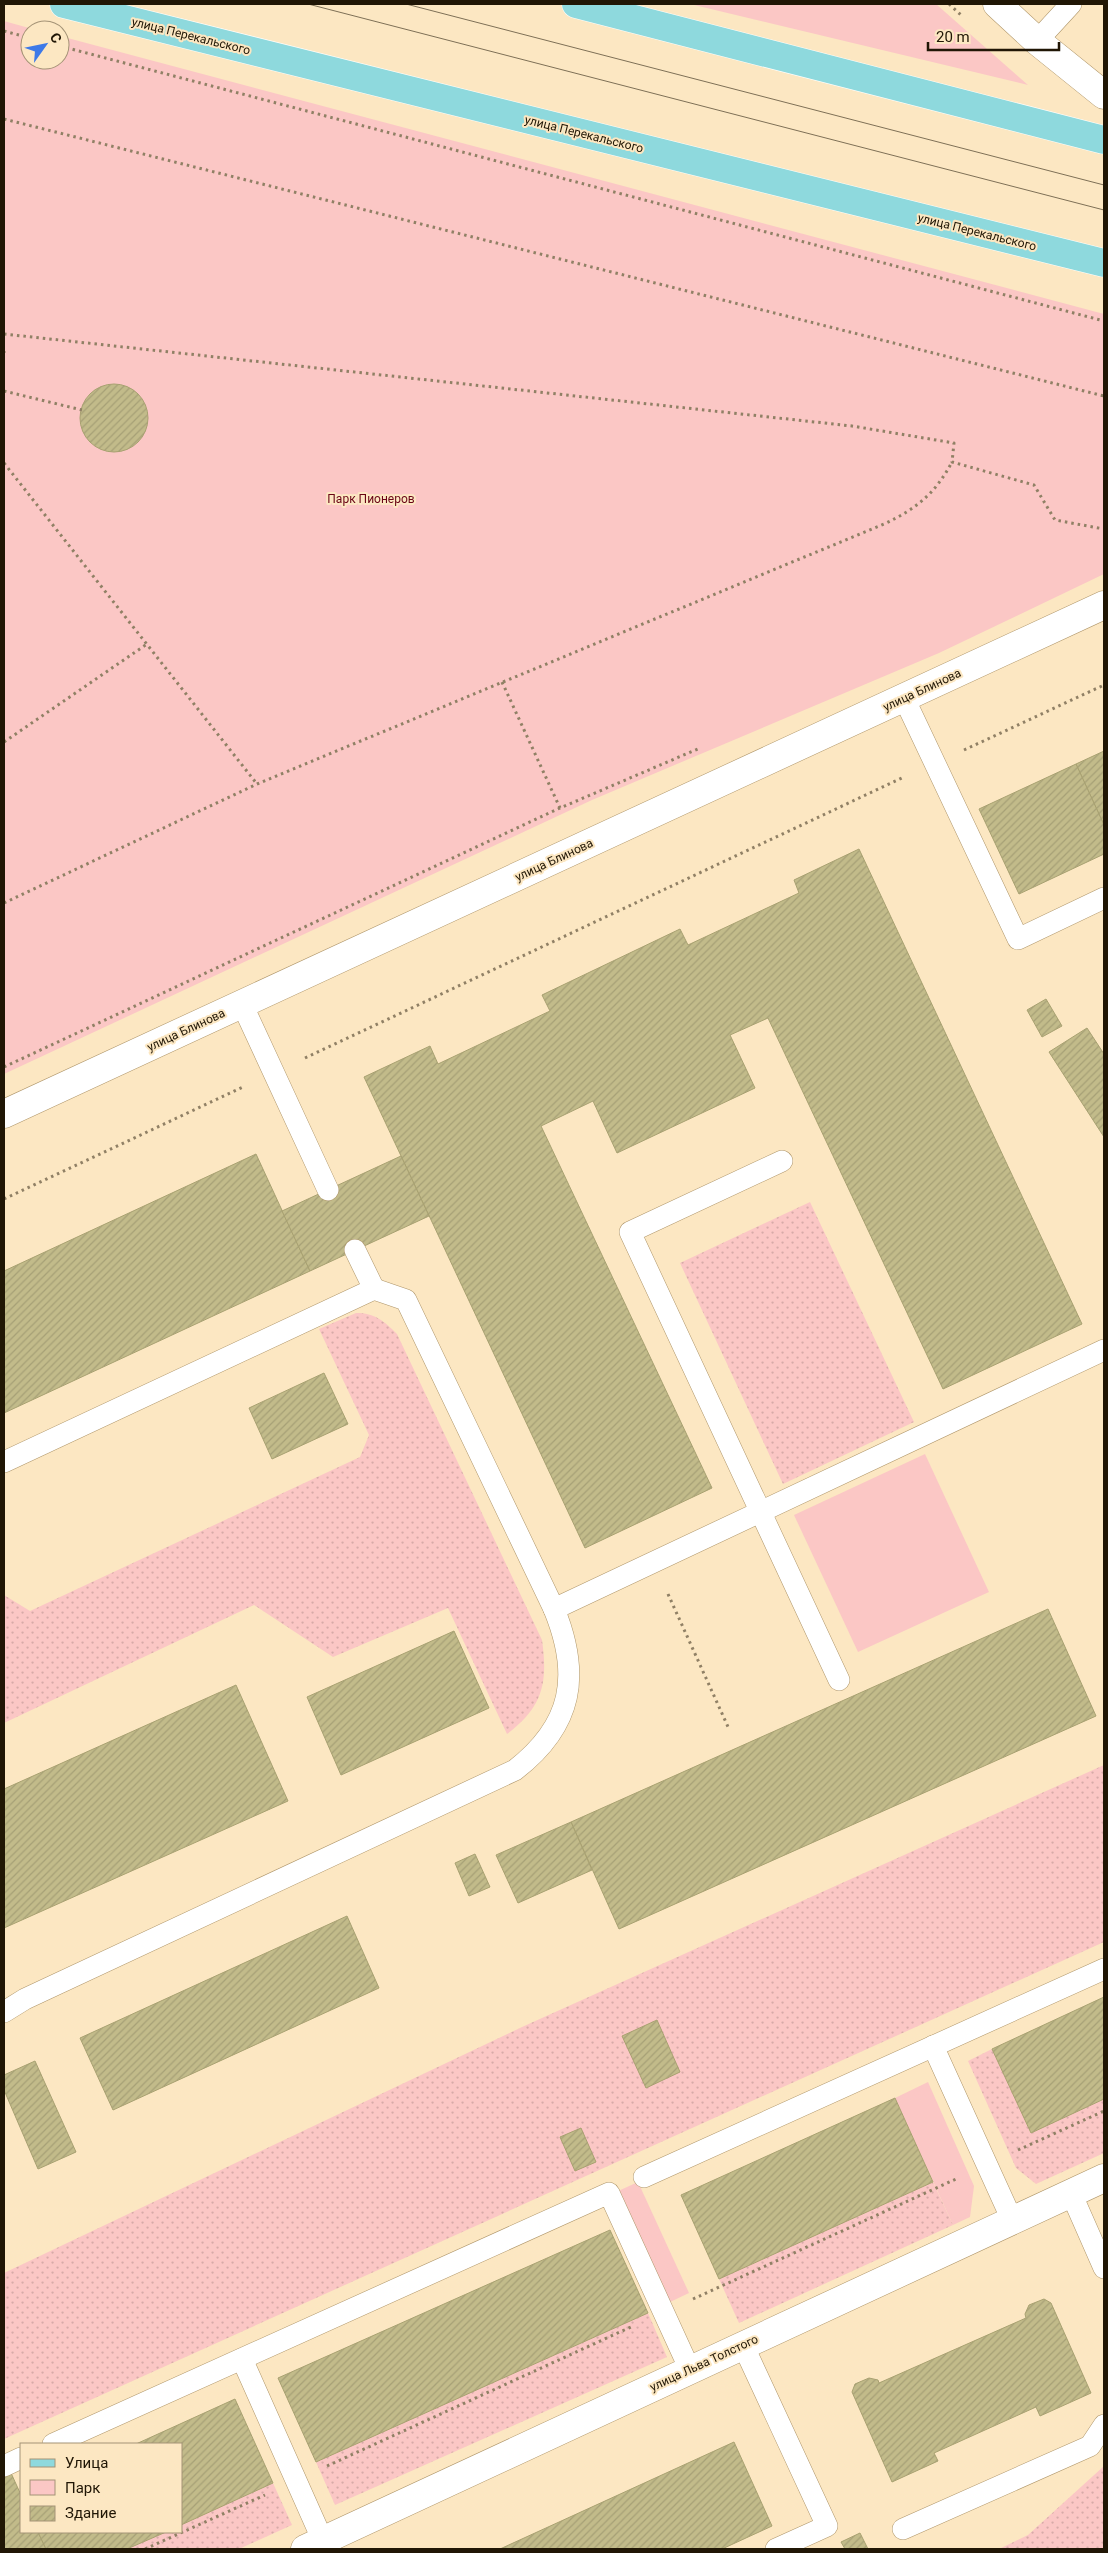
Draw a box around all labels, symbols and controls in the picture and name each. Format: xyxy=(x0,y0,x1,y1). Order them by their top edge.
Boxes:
street label: улица Перекальского xyxy=(130,14,252,58)
north arrow xyxy=(20,20,70,70)
scale bar xyxy=(928,20,1059,52)
text: 20 m xyxy=(936,28,970,46)
text: С xyxy=(47,30,65,46)
street label: улица Перекальского xyxy=(523,112,645,156)
street label: улица Перекальского xyxy=(916,210,1038,254)
park label: Парк Пионеров xyxy=(327,492,415,506)
street label: улица Блинова xyxy=(881,666,963,714)
street label: улица Блинова xyxy=(513,836,595,884)
street label: улица Блинова xyxy=(145,1006,227,1054)
street label: улица Льва Толстого xyxy=(648,2332,760,2394)
legend xyxy=(20,2443,182,2533)
text: Улица xyxy=(65,2454,108,2472)
text: Парк xyxy=(65,2479,100,2497)
text: Здание xyxy=(65,2504,116,2522)

